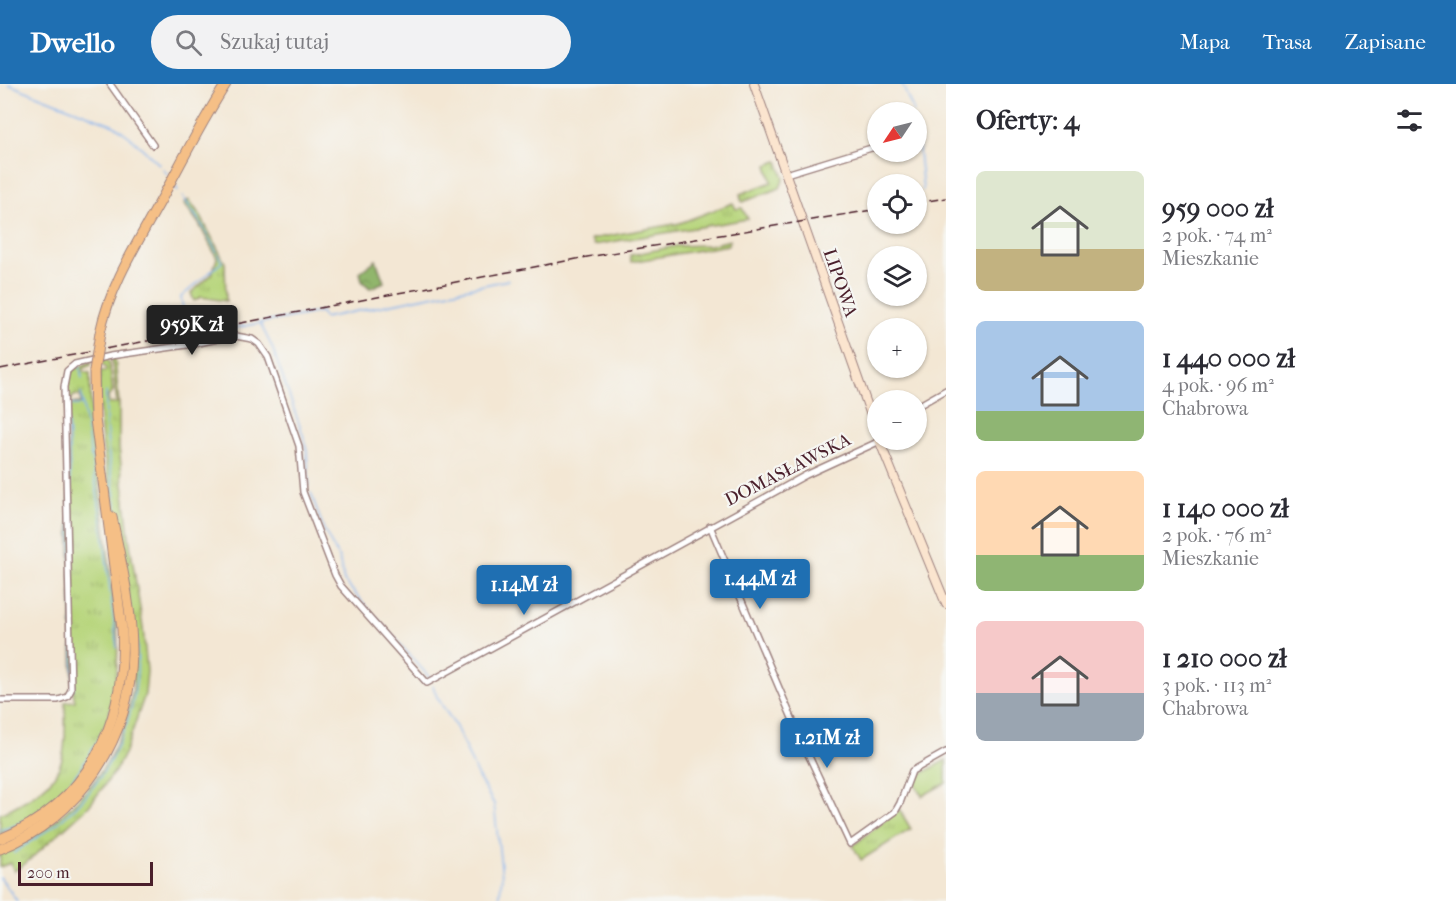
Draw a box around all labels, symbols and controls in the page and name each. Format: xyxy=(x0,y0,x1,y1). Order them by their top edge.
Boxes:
search box xyxy=(151,15,571,69)
text: Dwello xyxy=(30,26,115,59)
icon: search xyxy=(172,26,205,59)
text: Szukaj tutaj xyxy=(220,29,329,55)
text: Mapa xyxy=(1180,30,1230,54)
text: Trasa xyxy=(1263,30,1312,54)
text: Zapisane xyxy=(1345,30,1426,54)
north arrow xyxy=(867,102,927,162)
map controls xyxy=(867,102,927,450)
icon: filters xyxy=(1393,104,1426,137)
text: Oferty: 4 xyxy=(976,105,1079,136)
button: locate xyxy=(867,174,927,234)
text: 959 000 zł xyxy=(1162,193,1273,224)
icon: home xyxy=(1024,195,1096,267)
text: 2 pok. · 74 m² xyxy=(1162,224,1272,247)
street label: LIPOWA xyxy=(819,246,862,320)
button: layers xyxy=(867,246,927,306)
text: Mieszkanie xyxy=(1162,247,1259,270)
pin: 959K zł xyxy=(137,305,247,356)
text: 959K zł xyxy=(161,313,223,336)
button: + xyxy=(867,318,927,378)
text: 1 440 000 zł xyxy=(1162,343,1295,374)
icon: home xyxy=(1024,345,1096,417)
text: 4 pok. · 96 m² xyxy=(1162,374,1274,397)
button: − xyxy=(867,390,927,450)
text: Chabrowa xyxy=(1162,397,1248,420)
street label: DOMASŁAWSKA xyxy=(722,429,855,511)
text: 1 140 000 zł xyxy=(1162,493,1289,524)
icon: home xyxy=(1024,495,1096,567)
text: 2 pok. · 76 m² xyxy=(1162,524,1272,547)
text: Mieszkanie xyxy=(1162,547,1259,570)
pin: 1.44M zł xyxy=(698,559,822,610)
pin: 1.14M zł xyxy=(462,565,586,616)
text: 1.44M zł xyxy=(724,567,796,590)
text: 1.14M zł xyxy=(491,573,557,596)
text: 1 210 000 zł xyxy=(1162,643,1287,674)
icon: home xyxy=(1024,645,1096,717)
text: 3 pok. · 113 m² xyxy=(1162,674,1271,697)
text: Chabrowa xyxy=(1162,697,1248,720)
pin: 1.21M zł xyxy=(765,718,889,769)
text: 1.21M zł xyxy=(794,726,860,749)
scale bar xyxy=(18,859,153,886)
text: 200 m xyxy=(27,863,70,882)

